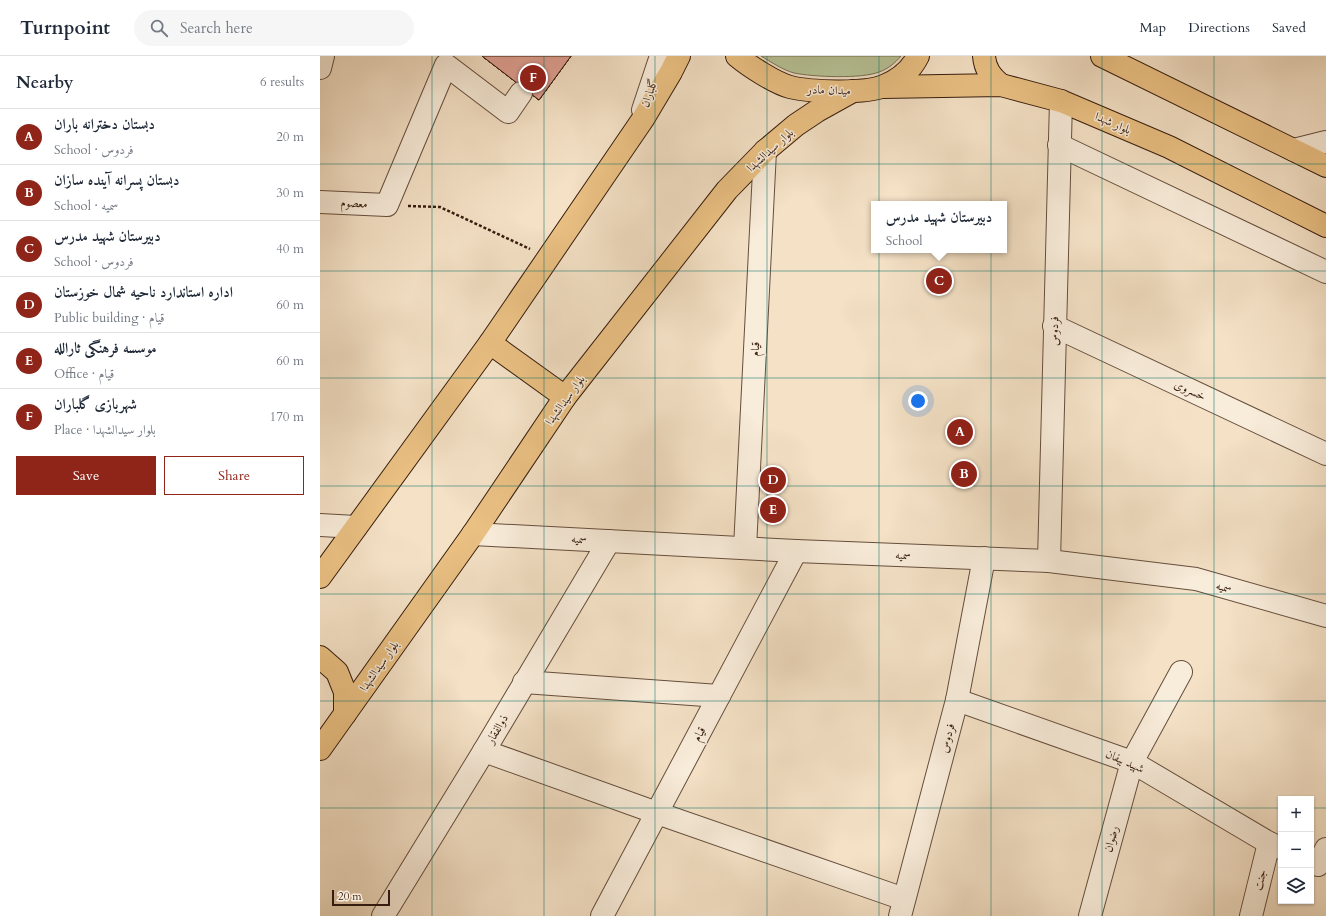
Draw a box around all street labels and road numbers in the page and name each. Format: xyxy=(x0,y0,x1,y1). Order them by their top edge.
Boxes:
street label: گلباران xyxy=(637,77,661,109)
street label: میدان مادر xyxy=(806,81,851,99)
street label: بلوار شهدا xyxy=(1093,108,1133,138)
street label: بلوار سیدالشهدا xyxy=(743,125,797,175)
street label: معصوم xyxy=(340,194,368,215)
street label: فردوس xyxy=(1046,316,1062,346)
street label: قیام xyxy=(747,341,766,357)
street label: بلوار سیدالشهدا xyxy=(541,372,589,428)
street label: خسروی xyxy=(1172,376,1208,404)
street label: سمیه xyxy=(571,531,587,547)
street label: سمیه xyxy=(895,547,911,563)
street label: سمیه xyxy=(1214,577,1234,597)
street label: بلوار سیدالشهدا xyxy=(356,638,402,694)
street label: ذوالفقار xyxy=(482,711,512,748)
street label: فردوس xyxy=(935,722,959,754)
street label: قیام xyxy=(688,724,712,746)
street label: شهید بیفان xyxy=(1103,745,1147,777)
street label: رضوان xyxy=(1100,824,1122,854)
street label: جنت xyxy=(1250,868,1270,892)

